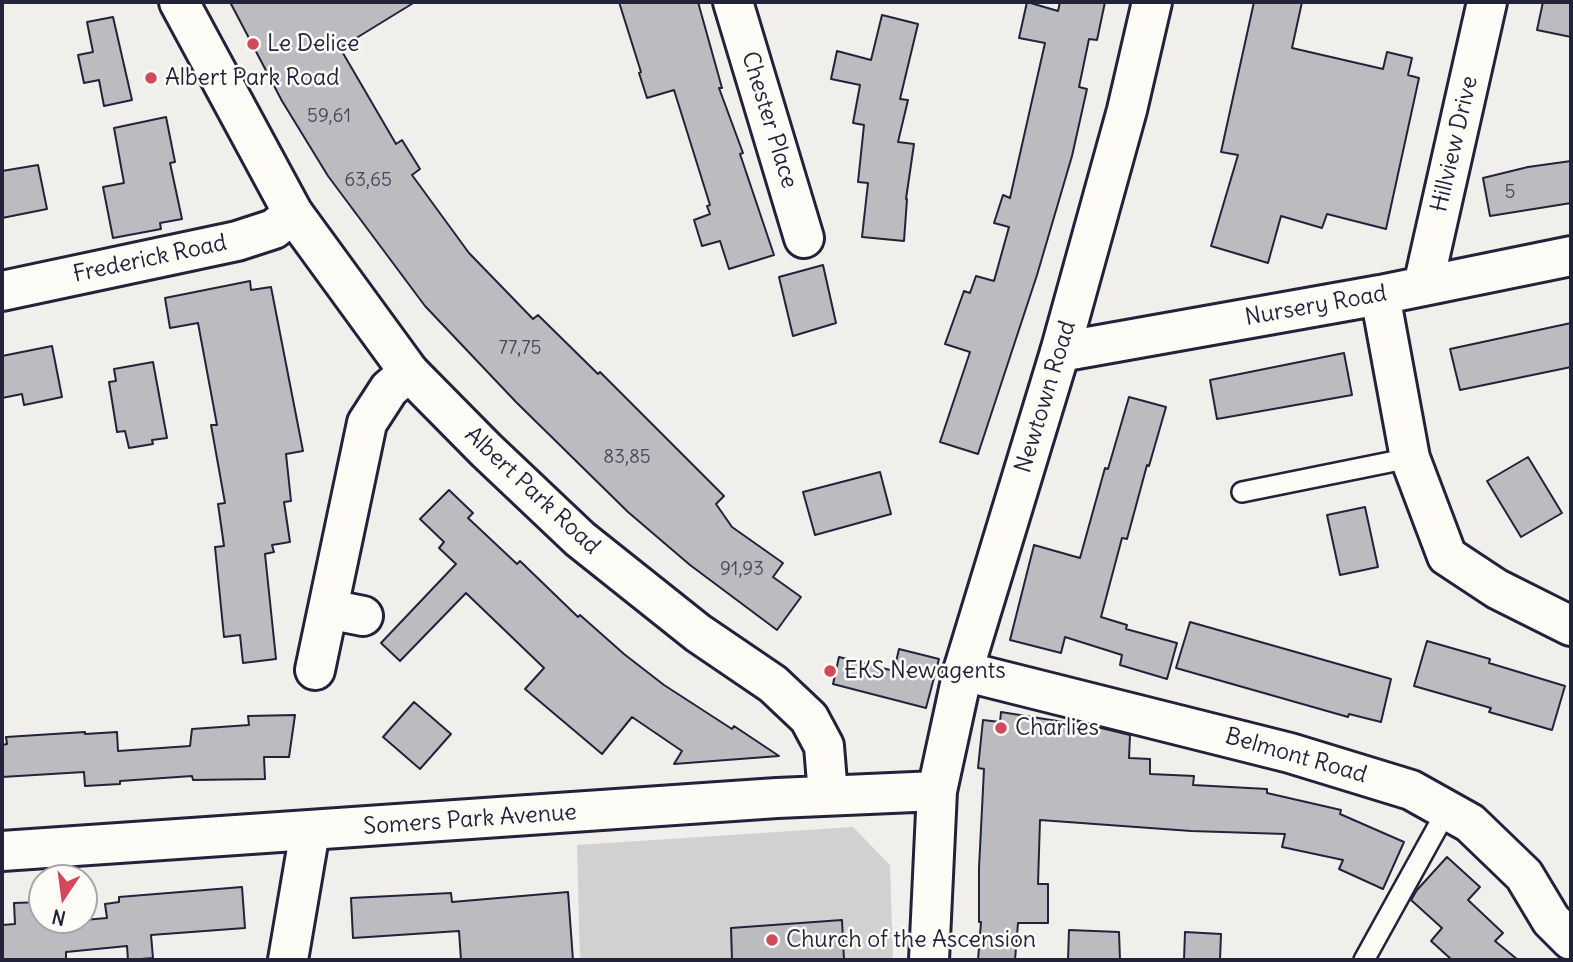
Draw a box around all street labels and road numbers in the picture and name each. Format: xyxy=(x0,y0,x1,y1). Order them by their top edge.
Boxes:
street label: Chester Place xyxy=(735,48,803,192)
street label: Hillview Drive xyxy=(1426,73,1484,215)
street label: Frederick Road xyxy=(71,229,229,289)
street label: Nursery Road xyxy=(1243,280,1389,332)
street label: Newtown Road xyxy=(1010,318,1082,476)
street label: Albert Park Road xyxy=(459,421,605,561)
street label: Belmont Road xyxy=(1222,723,1370,789)
street label: Somers Park Avenue xyxy=(362,799,578,841)

